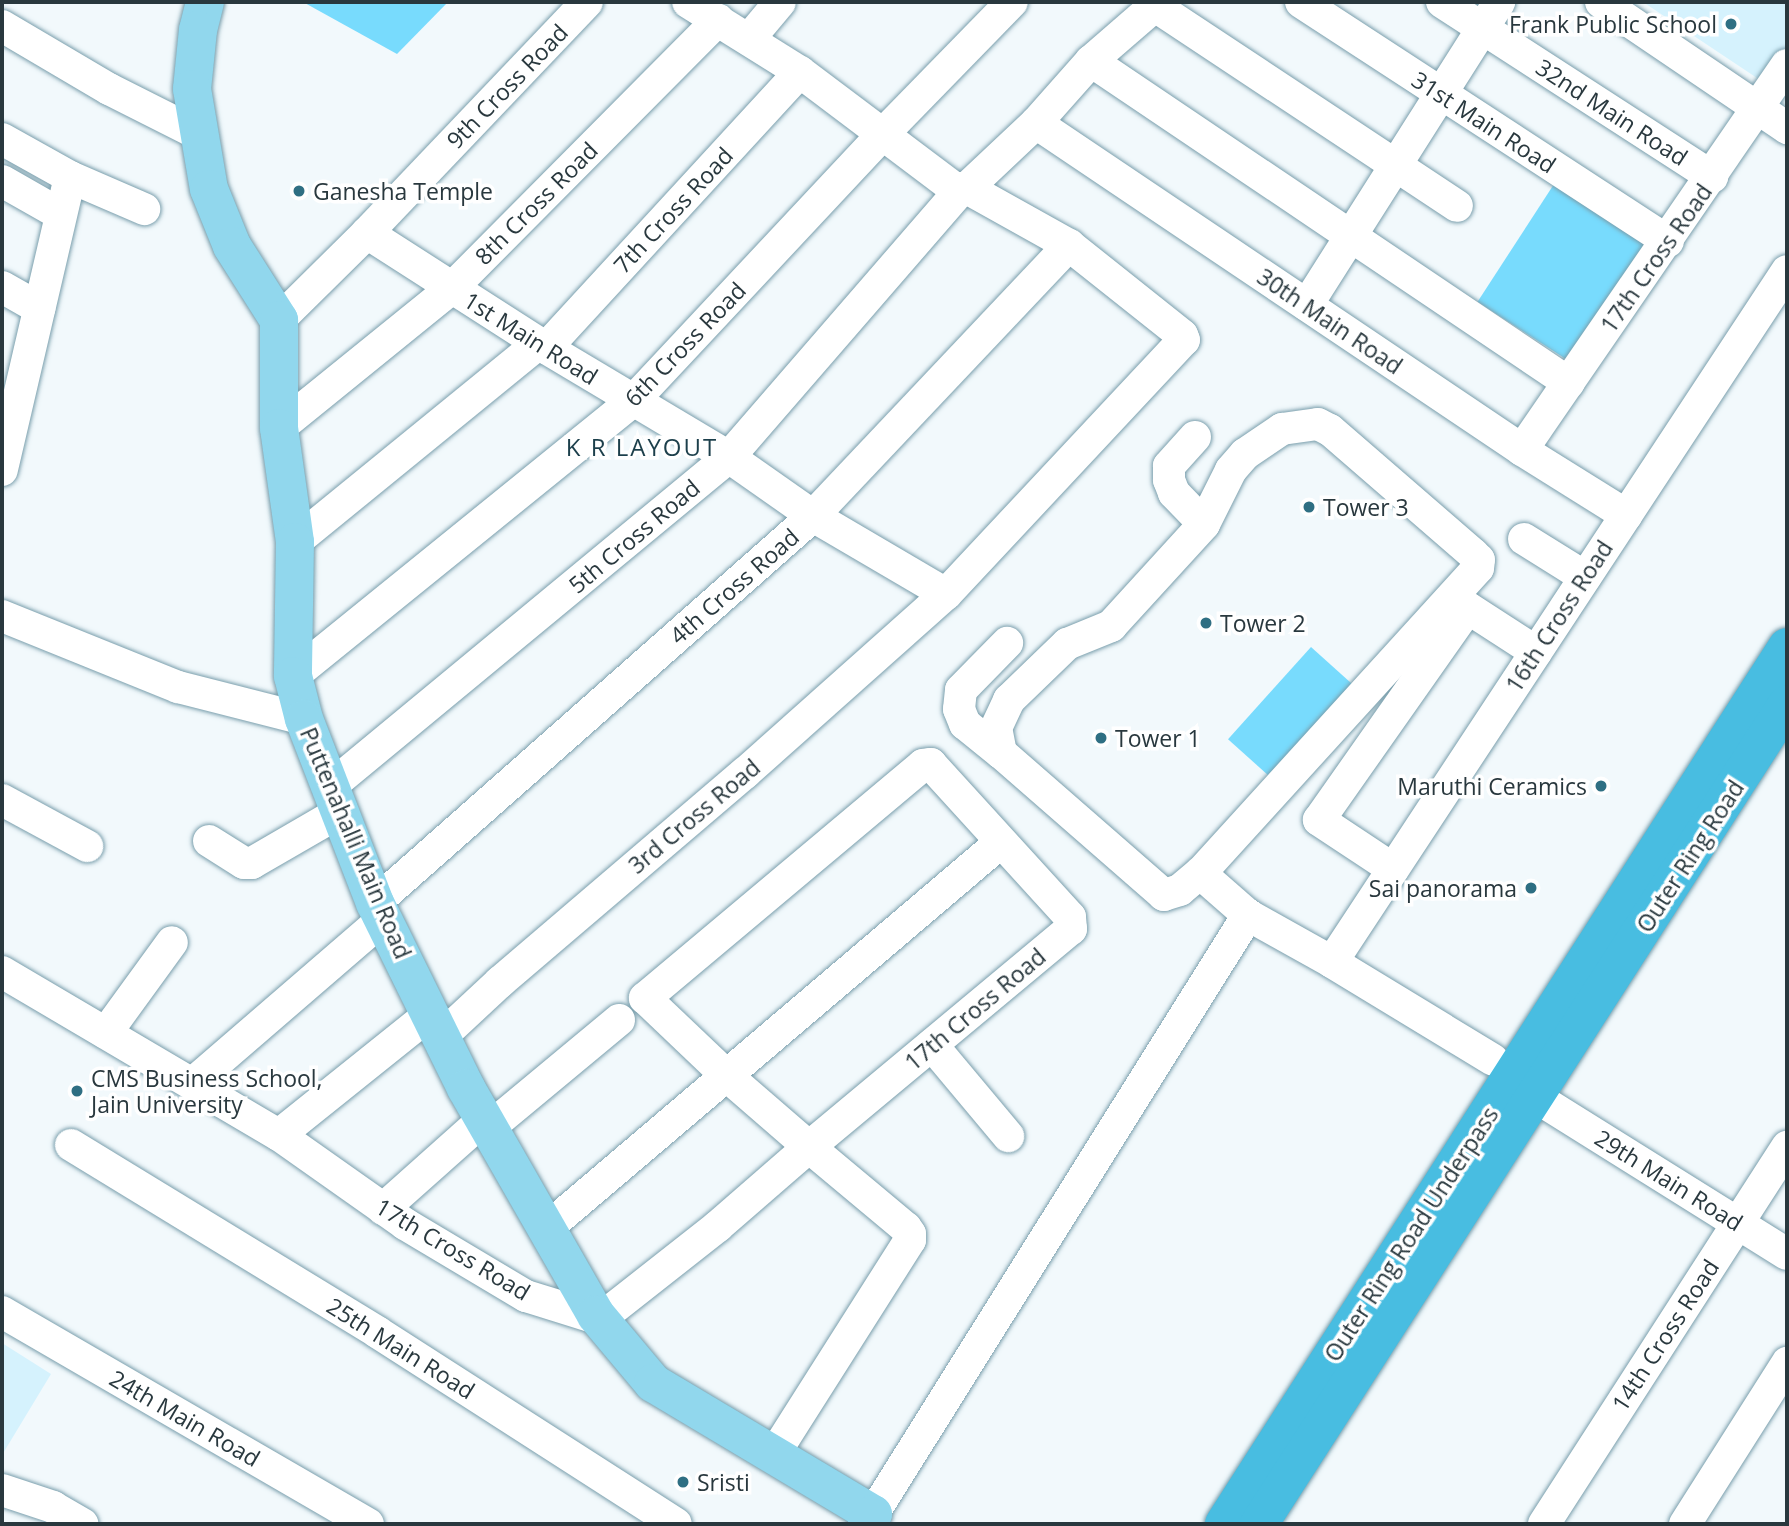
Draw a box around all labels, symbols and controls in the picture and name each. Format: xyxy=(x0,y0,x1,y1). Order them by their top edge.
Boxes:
place label: Frank Public School xyxy=(1509,10,1717,38)
marker: Frank Public School xyxy=(1723,16,1739,32)
street label: 9th Cross Road xyxy=(441,18,573,154)
street label: 32nd Main Road xyxy=(1531,53,1693,171)
street label: 31st Main Road xyxy=(1407,65,1561,179)
street label: 8th Cross Road xyxy=(469,136,603,270)
street label: 7th Cross Road xyxy=(608,141,738,279)
place label: Ganesha Temple xyxy=(313,177,493,205)
street label: 17th Cross Road xyxy=(1594,178,1718,338)
marker: Ganesha Temple xyxy=(291,183,307,199)
street label: 30th Main Road xyxy=(1252,262,1408,380)
street label: 6th Cross Road xyxy=(619,276,751,412)
street label: 1st Main Road xyxy=(459,286,603,390)
district label: K R LAYOUT xyxy=(567,433,717,461)
street label: 5th Cross Road xyxy=(563,473,705,599)
place label: Tower 3 xyxy=(1323,493,1409,521)
marker: Tower 3 xyxy=(1301,499,1317,515)
street label: 4th Cross Road xyxy=(664,522,804,650)
street label: 16th Cross Road xyxy=(1500,535,1618,697)
place label: Tower 2 xyxy=(1220,609,1306,637)
marker: Tower 2 xyxy=(1198,615,1214,631)
street label: Puttenahalli Main Road xyxy=(295,723,417,963)
place label: Tower 1 xyxy=(1115,724,1201,752)
marker: Tower 1 xyxy=(1093,730,1109,746)
street label: 3rd Cross Road xyxy=(623,753,765,879)
place label: Maruthi Ceramics xyxy=(1397,772,1587,800)
street label: Outer Ring Road xyxy=(1631,775,1749,937)
marker: Maruthi Ceramics xyxy=(1593,778,1609,794)
place label: Sai panorama xyxy=(1369,874,1517,902)
marker: Sai panorama xyxy=(1523,880,1539,896)
street label: 17th Cross Road xyxy=(899,942,1051,1076)
place label: CMS Business School, Jain University xyxy=(91,1064,323,1118)
marker: CMS Business School, Jain University xyxy=(69,1083,85,1099)
street label: Outer Ring Road Underpass xyxy=(1318,1102,1504,1366)
street label: 29th Main Road xyxy=(1590,1124,1748,1236)
street label: 17th Cross Road xyxy=(371,1192,535,1306)
street label: 14th Cross Road xyxy=(1606,1254,1724,1416)
street label: 25th Main Road xyxy=(322,1292,480,1404)
street label: 24th Main Road xyxy=(105,1364,265,1472)
place label: Sristi xyxy=(697,1468,750,1496)
marker: Sristi xyxy=(675,1474,691,1490)

